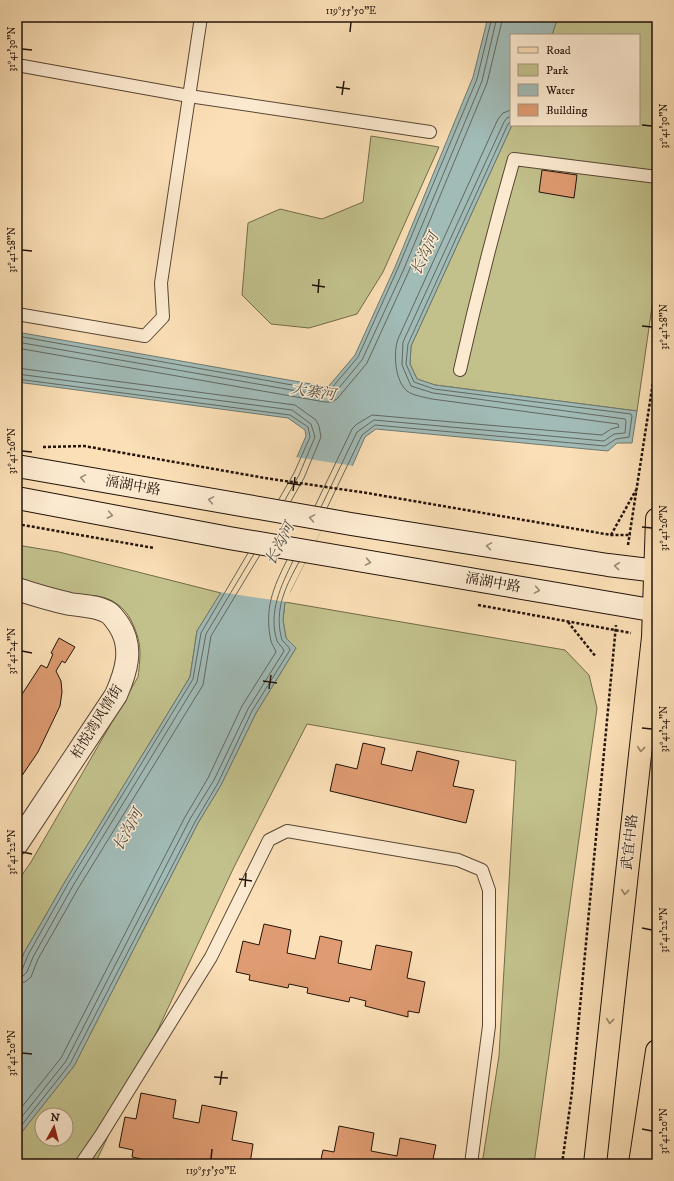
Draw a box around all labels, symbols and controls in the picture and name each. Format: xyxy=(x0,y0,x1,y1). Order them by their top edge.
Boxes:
text: 119°55'50"E xyxy=(326,5,376,17)
text: 31°41'30"N xyxy=(6,27,18,71)
legend xyxy=(510,34,640,126)
text: Road xyxy=(546,43,571,58)
text: Park xyxy=(546,63,568,78)
text: Water xyxy=(545,83,575,98)
text: Building xyxy=(546,103,587,118)
text: 31°41'30"N xyxy=(658,104,670,148)
text: 31°41'28"N xyxy=(6,227,18,273)
water label: 长沟河 xyxy=(407,227,445,278)
text: 31°41'28"N xyxy=(658,304,670,350)
water label: 大寨河 xyxy=(289,379,340,405)
text: 31°41'26"N xyxy=(6,428,18,474)
street label: 滆湖中路 xyxy=(104,472,162,500)
one-way arrow xyxy=(80,474,86,482)
one-way arrow xyxy=(208,496,214,505)
text: 31°41'26"N xyxy=(658,505,670,551)
one-way arrow xyxy=(107,510,113,519)
one-way arrow xyxy=(309,514,315,522)
water label: 长沟河 xyxy=(261,517,300,568)
one-way arrow xyxy=(486,542,492,551)
one-way arrow xyxy=(365,557,371,566)
one-way arrow xyxy=(614,562,620,571)
street label: 滆湖中路 xyxy=(464,569,522,597)
one-way arrow xyxy=(534,586,541,594)
text: 31°41'24"N xyxy=(6,628,18,674)
street label: 柏悦湾风情街 xyxy=(67,682,127,762)
text: 31°41'24"N xyxy=(658,706,670,752)
one-way arrow xyxy=(637,746,646,752)
water label: 长沟河 xyxy=(109,803,149,854)
street label: 武宜中路 xyxy=(618,813,642,871)
text: 31°41'22"N xyxy=(6,829,18,875)
one-way arrow xyxy=(621,889,630,895)
text: 31°41'22"N xyxy=(658,907,670,953)
one-way arrow xyxy=(606,1018,615,1024)
text: 31°41'20"N xyxy=(6,1030,18,1076)
north arrow xyxy=(34,1107,74,1147)
text: 31°41'20"N xyxy=(658,1108,670,1154)
text: N xyxy=(50,1111,60,1126)
text: 119°55'50"E xyxy=(186,1165,236,1177)

